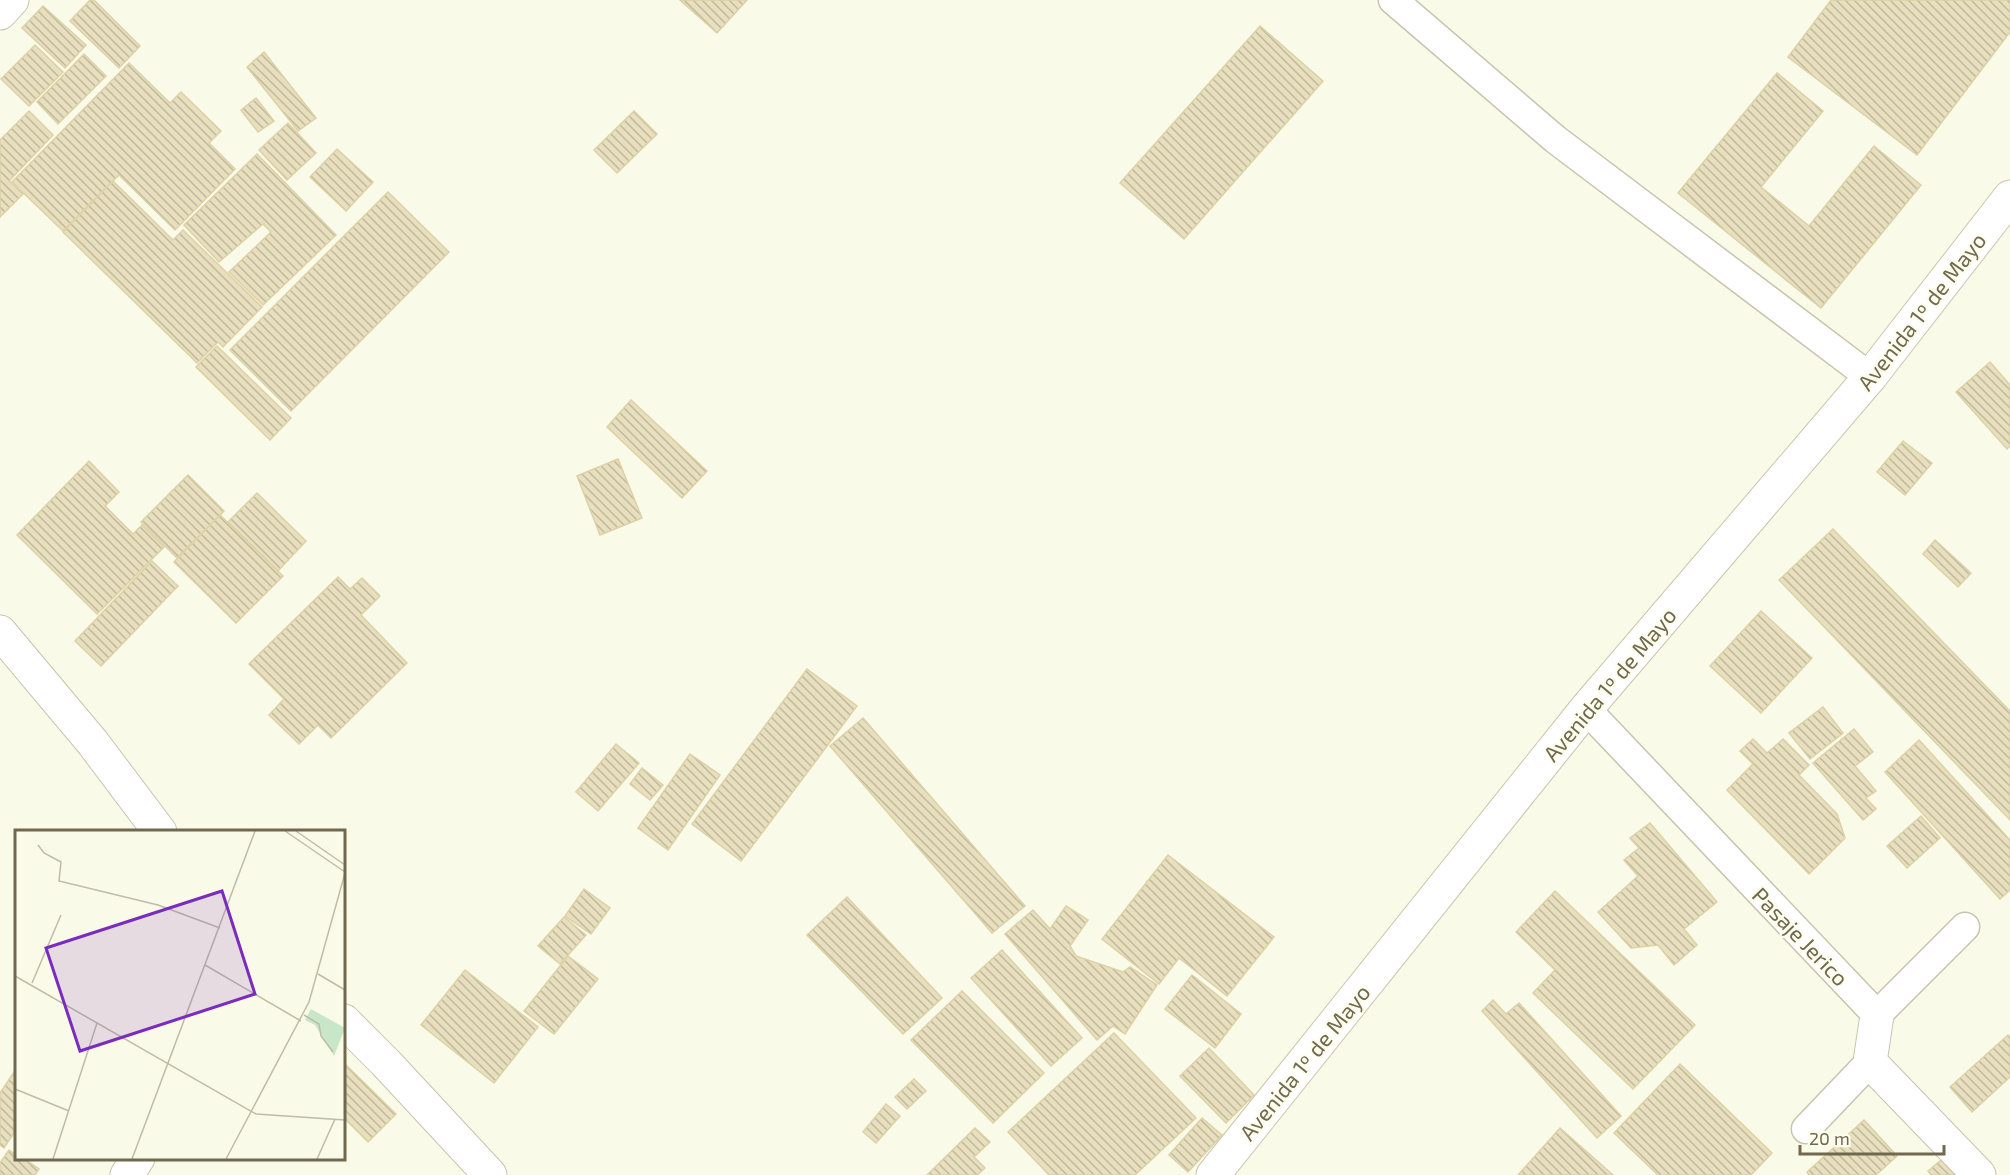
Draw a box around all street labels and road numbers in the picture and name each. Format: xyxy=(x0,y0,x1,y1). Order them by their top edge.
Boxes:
street label: Avenida 1º de Mayo xyxy=(1851,227,1991,395)
street label: Avenida 1º de Mayo xyxy=(1537,602,1681,766)
street label: Pasaje Jerico xyxy=(1747,881,1854,991)
street label: Avenida 1º de Mayo xyxy=(1233,979,1375,1145)

